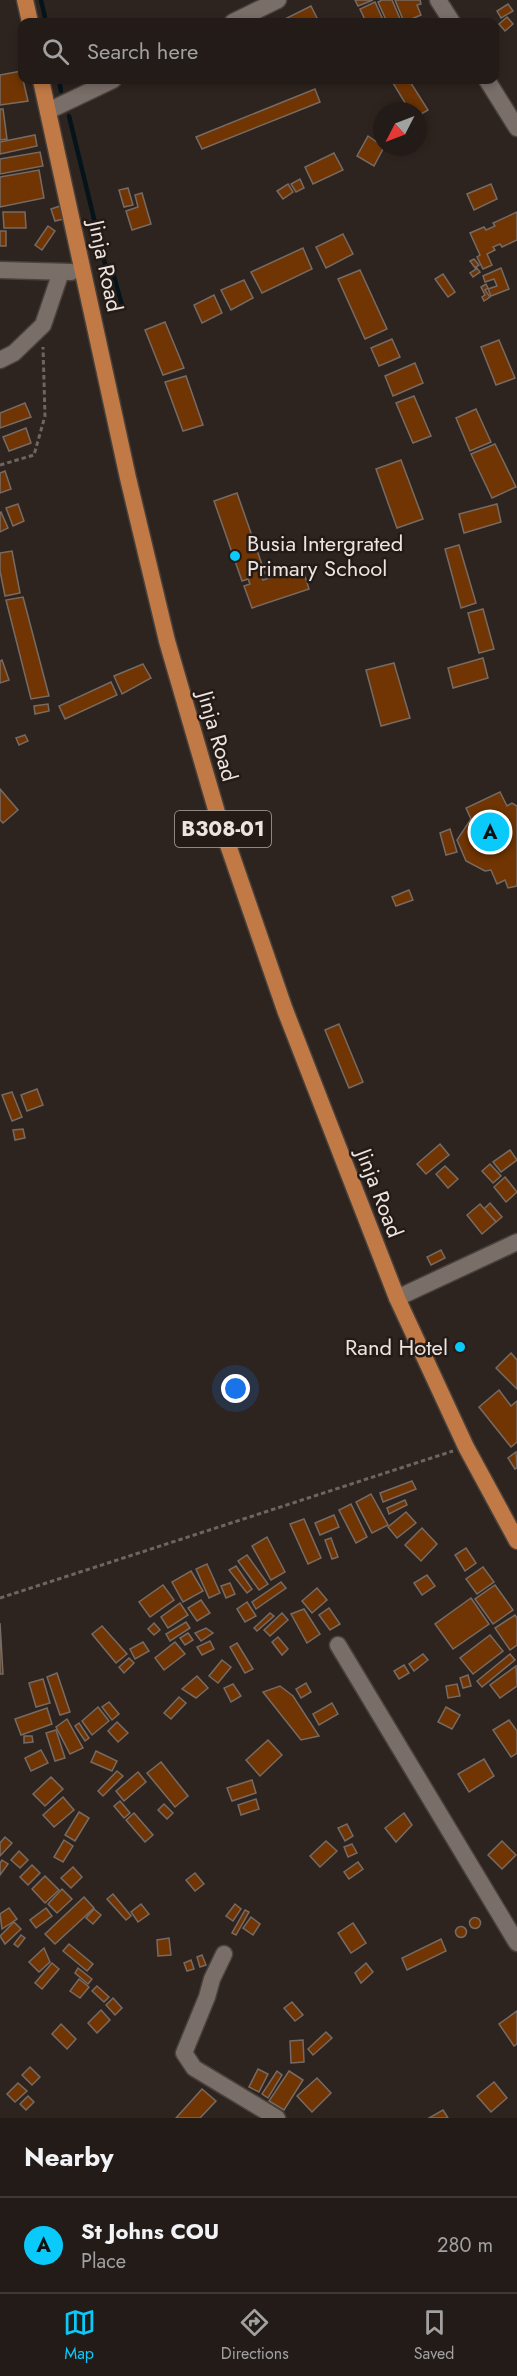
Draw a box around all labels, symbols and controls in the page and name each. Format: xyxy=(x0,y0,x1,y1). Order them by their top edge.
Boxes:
search box xyxy=(18,18,499,84)
icon: search xyxy=(39,35,72,68)
text: Search here xyxy=(87,35,198,67)
north arrow xyxy=(373,102,427,156)
street label: Jinja Road xyxy=(80,214,131,315)
place label: Busia Intergrated Primary School xyxy=(247,527,403,584)
marker: Busia Intergrated Primary School xyxy=(228,549,242,563)
street label: Jinja Road xyxy=(189,684,246,785)
pin: A xyxy=(470,810,510,854)
road number: B308-01 xyxy=(175,811,271,847)
street label: Jinja Road xyxy=(347,1141,412,1242)
place label: Rand Hotel xyxy=(345,1331,448,1363)
marker: Rand Hotel xyxy=(453,1340,467,1354)
your location xyxy=(221,1374,250,1403)
text: Nearby xyxy=(24,2138,113,2176)
text: St Johns COU xyxy=(81,2215,219,2247)
text: A xyxy=(36,2231,51,2260)
text: 280 m xyxy=(437,2231,493,2260)
text: Place xyxy=(81,2247,126,2276)
tab: Map xyxy=(63,2306,96,2365)
tab: Directions xyxy=(221,2306,289,2365)
tab: Saved xyxy=(414,2306,454,2365)

